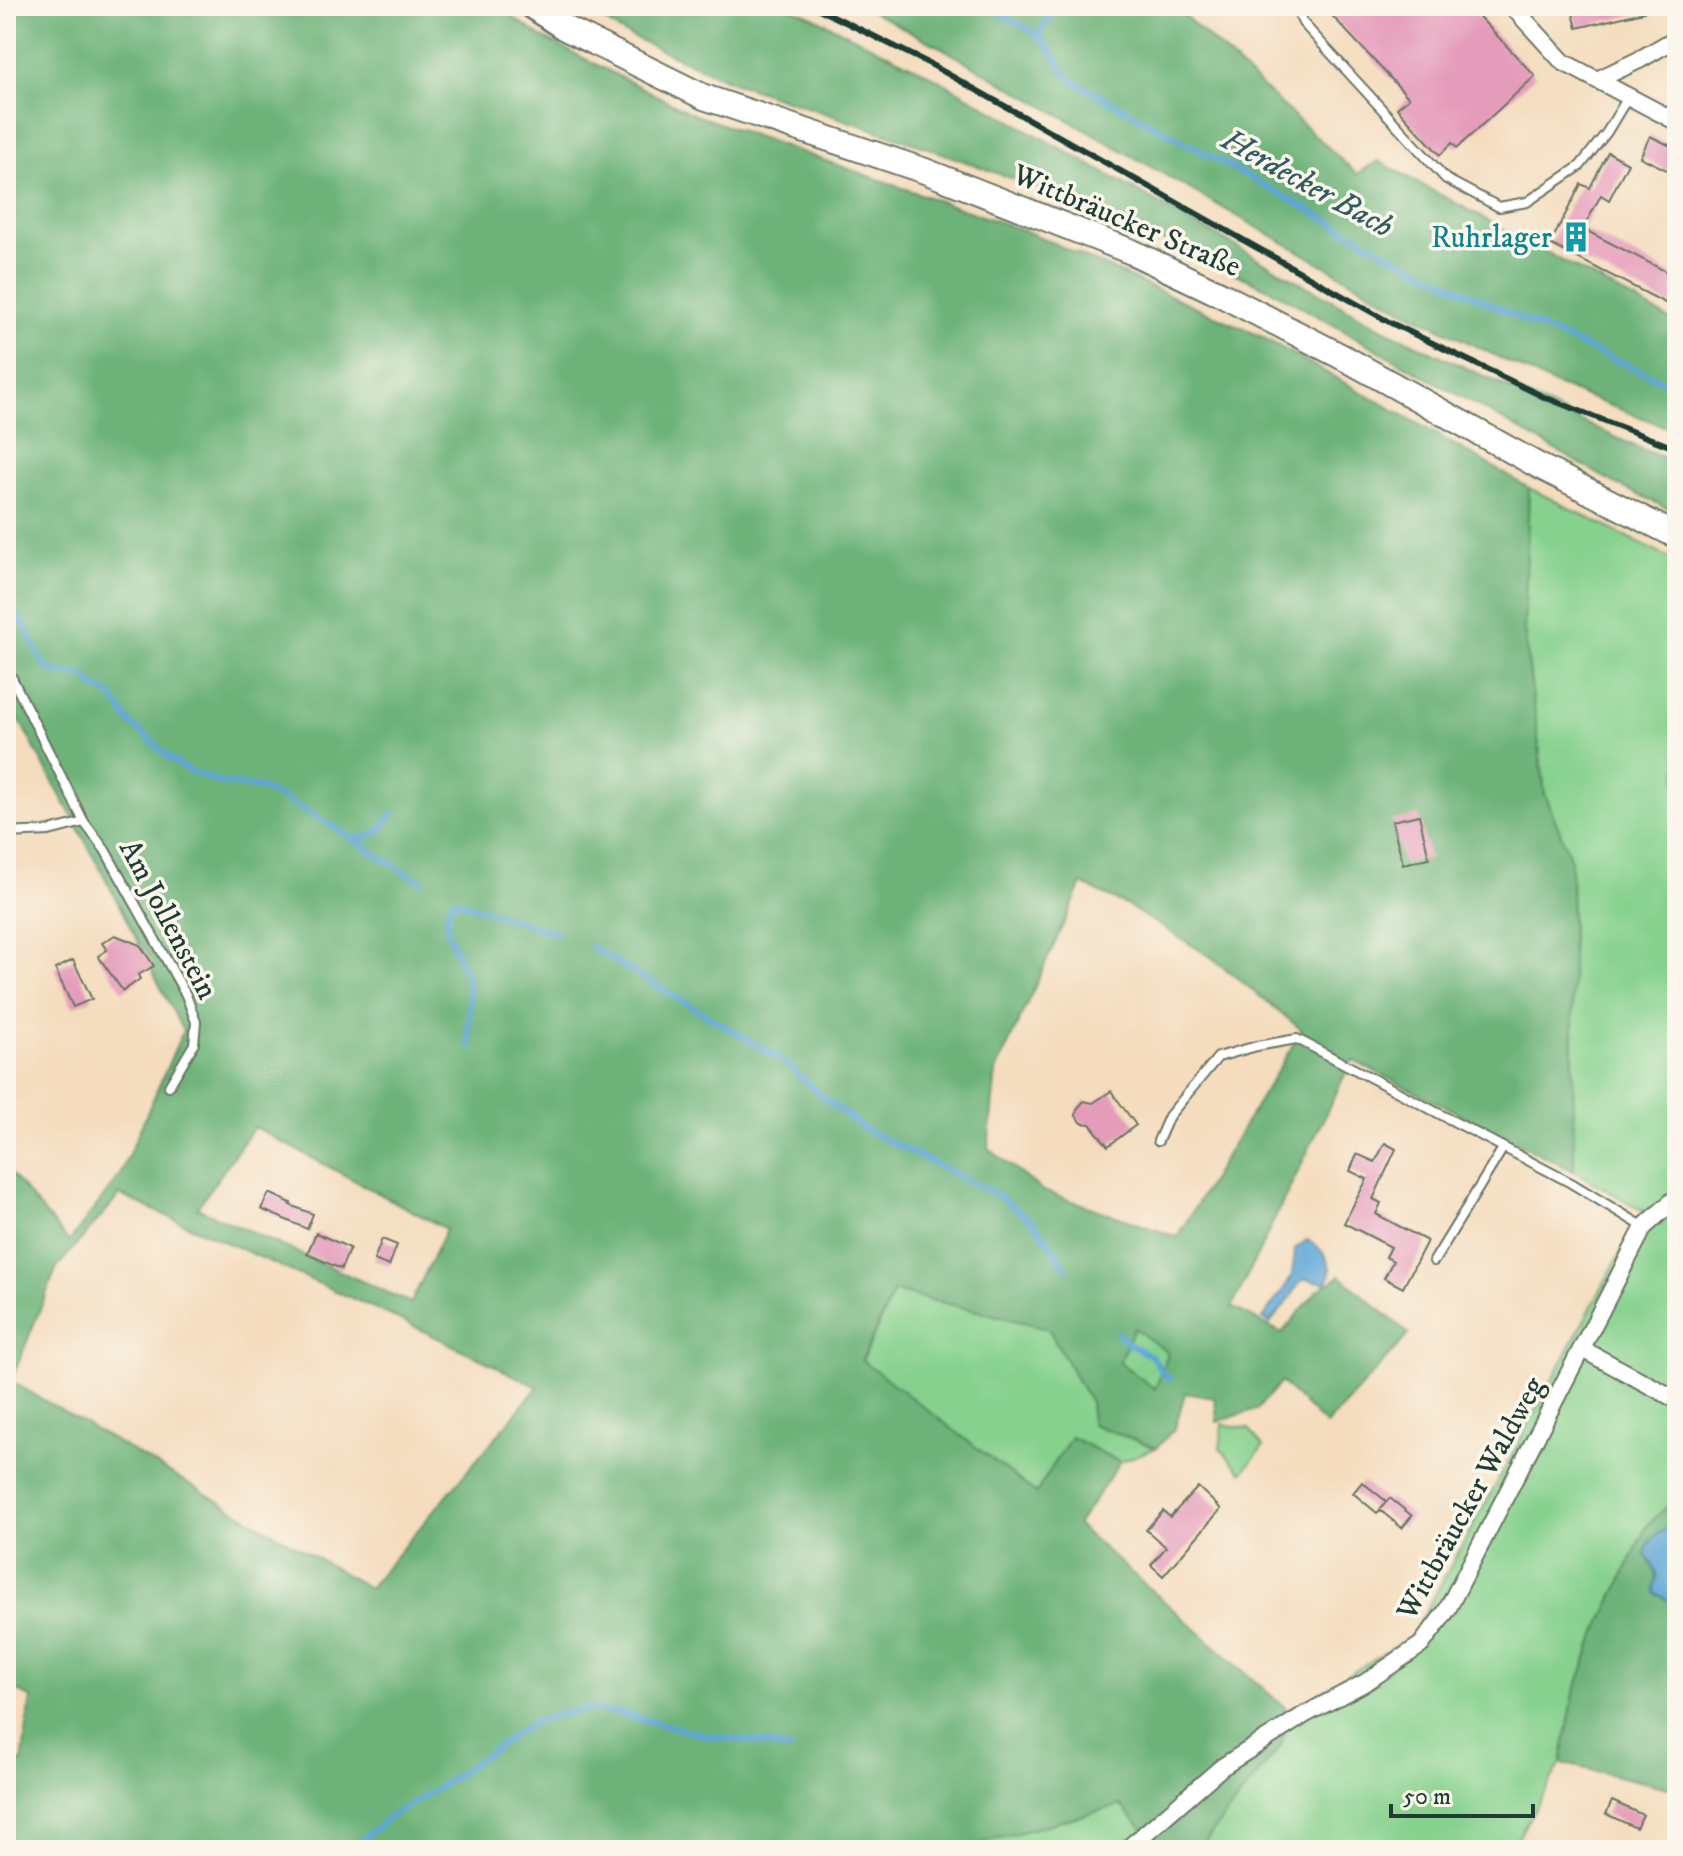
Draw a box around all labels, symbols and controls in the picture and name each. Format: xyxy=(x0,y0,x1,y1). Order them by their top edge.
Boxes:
water label: Herdecker Bach xyxy=(1213,120,1400,247)
street label: Wittbräucker Straße xyxy=(1006,156,1246,286)
place label: Ruhrlager xyxy=(1431,220,1552,257)
building icon: Ruhrlager xyxy=(1559,220,1593,254)
street label: Am Jollenstein xyxy=(110,834,225,1006)
street label: Wittbräucker Waldweg xyxy=(1389,1370,1554,1628)
scale bar xyxy=(1391,1768,1533,1818)
text: 50 m xyxy=(1403,1782,1451,1812)

